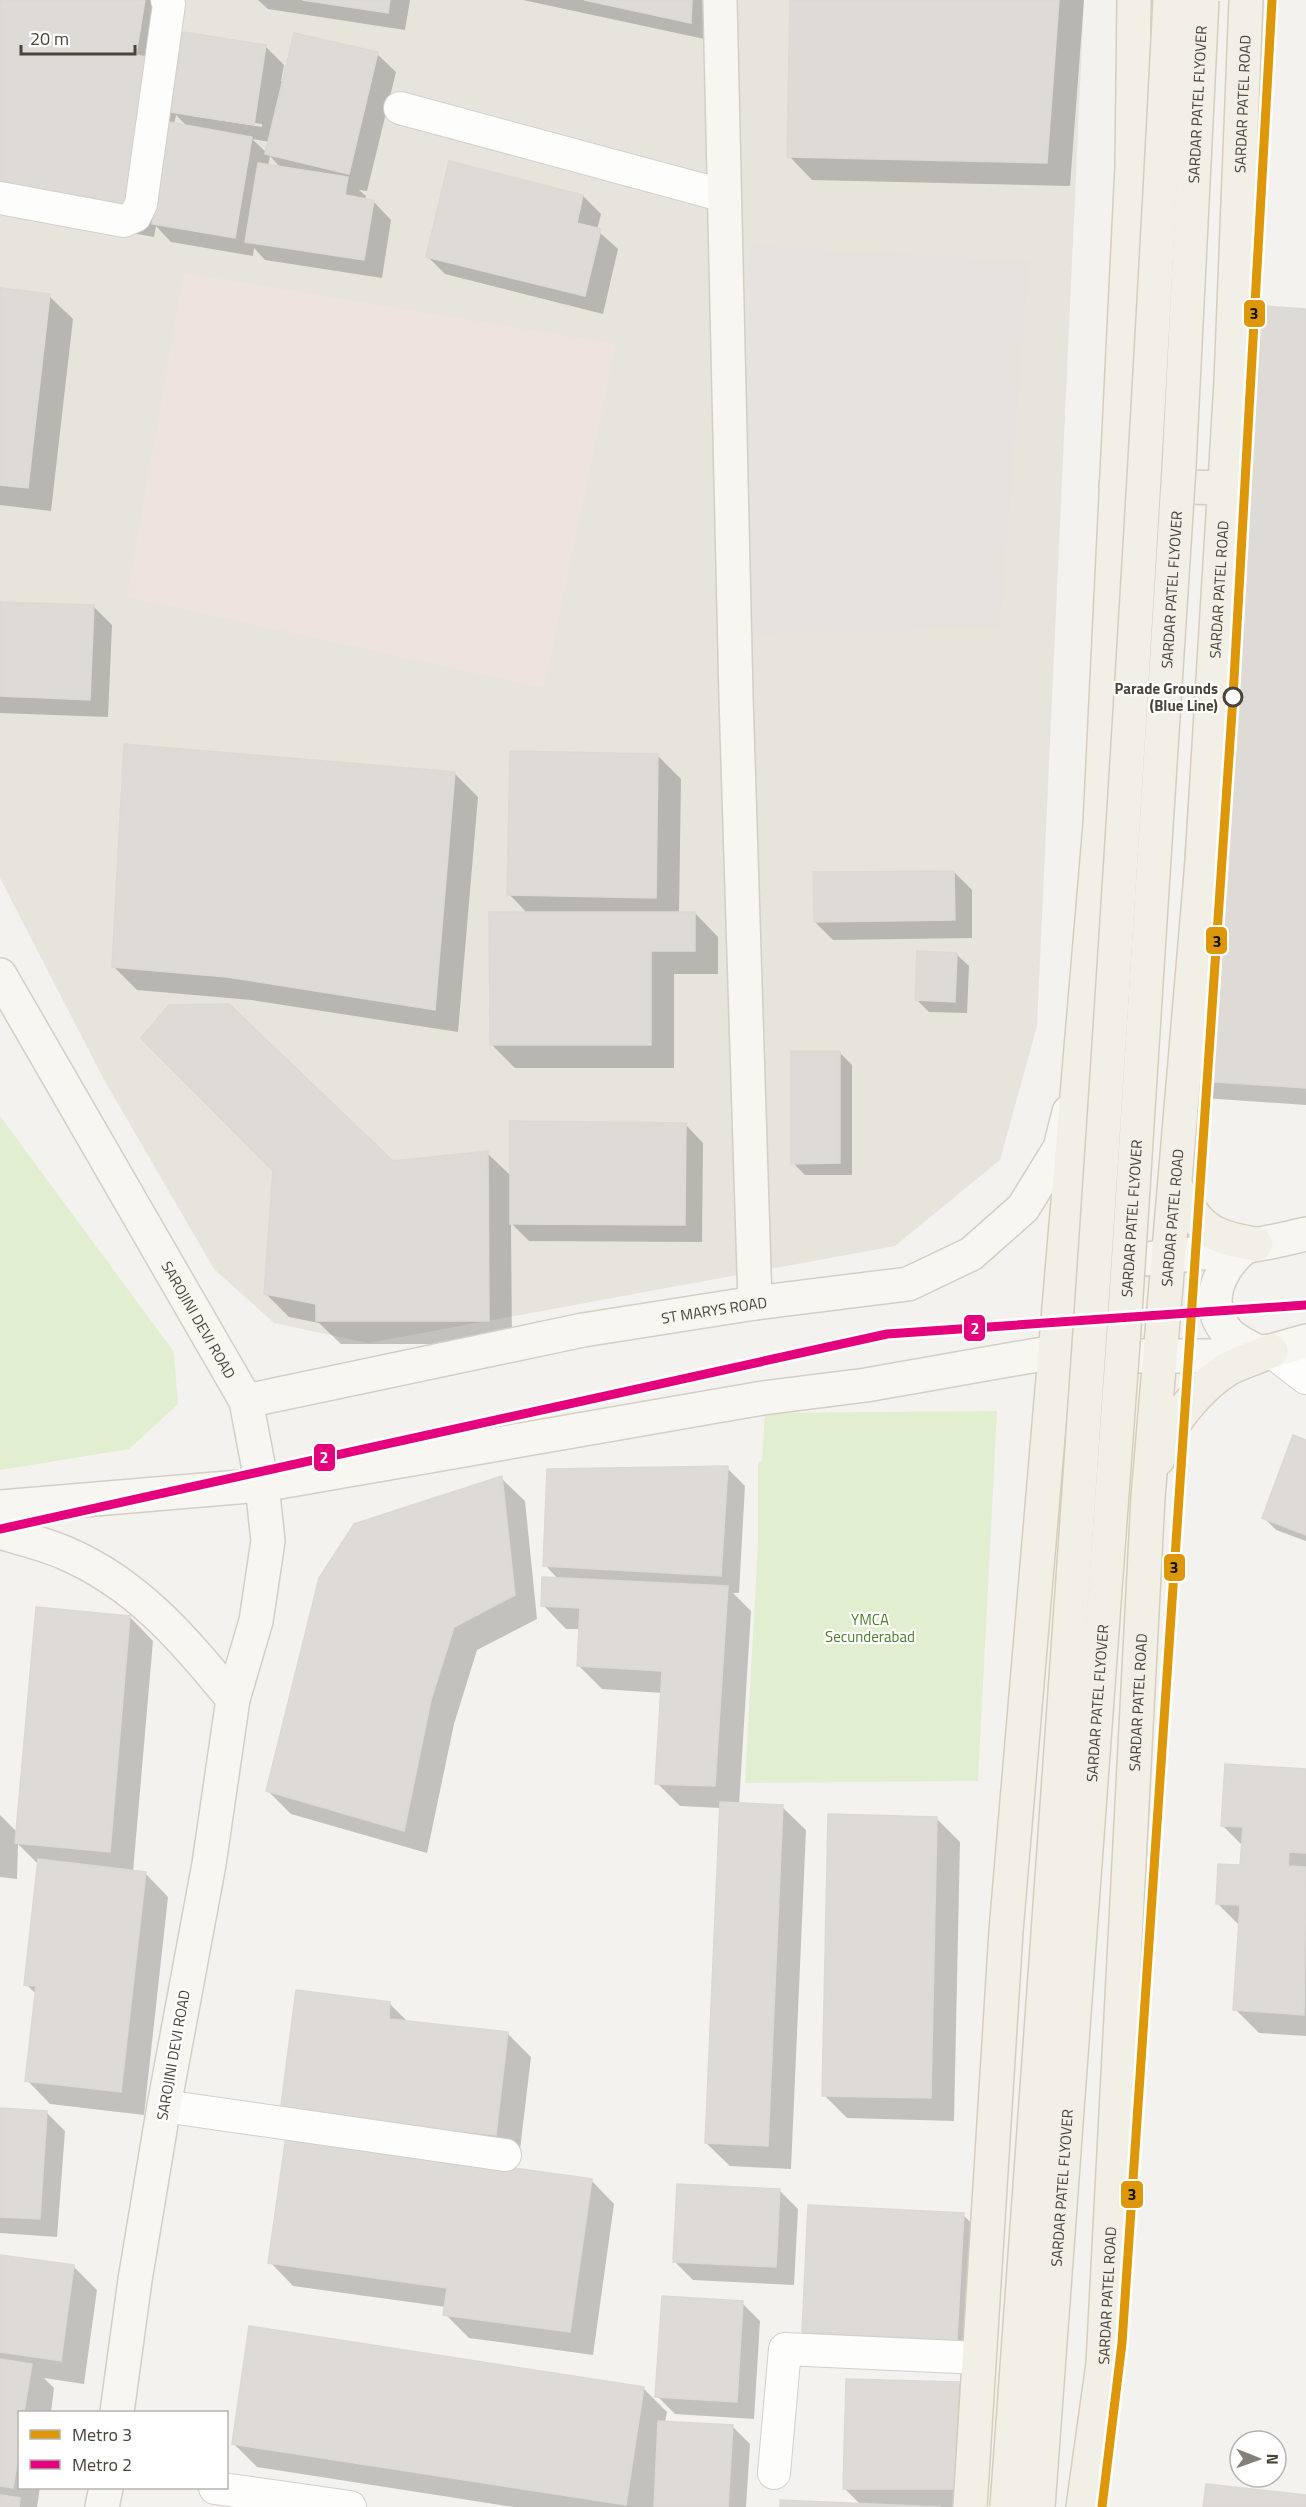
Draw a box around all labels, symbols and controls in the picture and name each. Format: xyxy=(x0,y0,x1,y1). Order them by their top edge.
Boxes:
scale bar xyxy=(21,18,135,56)
text: 20 m xyxy=(30,25,69,52)
street label: SARDAR PATEL FLYOVER xyxy=(1181,25,1212,184)
street label: SARDAR PATEL ROAD xyxy=(1228,34,1256,173)
line badge: 3 xyxy=(1243,299,1266,328)
text: 3 xyxy=(1250,301,1258,325)
street label: SARDAR PATEL FLYOVER xyxy=(1155,510,1188,669)
street label: SARDAR PATEL ROAD xyxy=(1203,520,1234,659)
place label: Parade Grounds (Blue Line) xyxy=(1115,677,1218,717)
marker: Parade Grounds (Blue Line) xyxy=(1223,687,1243,707)
line badge: 3 xyxy=(1205,926,1228,955)
text: 3 xyxy=(1213,929,1221,953)
street label: SARDAR PATEL FLYOVER xyxy=(1115,1139,1148,1298)
street label: SARDAR PATEL ROAD xyxy=(1154,1148,1189,1287)
street label: SAROJINI DEVI ROAD xyxy=(156,1257,242,1383)
street label: ST MARYS ROAD xyxy=(659,1290,768,1329)
line badge: 2 xyxy=(963,1314,986,1342)
text: 2 xyxy=(971,1316,979,1340)
line badge: 2 xyxy=(313,1443,336,1472)
text: 2 xyxy=(320,1445,328,1469)
line badge: 3 xyxy=(1163,1553,1186,1582)
text: 3 xyxy=(1170,1555,1178,1579)
park label: YMCA Secunderabad xyxy=(825,1608,915,1648)
street label: SARDAR PATEL FLYOVER xyxy=(1079,1624,1114,1783)
street label: SARDAR PATEL ROAD xyxy=(1122,1633,1152,1772)
street label: SAROJINI DEVI ROAD xyxy=(150,1988,196,2122)
street label: SARDAR PATEL FLYOVER xyxy=(1044,2108,1079,2267)
line badge: 3 xyxy=(1120,2180,1144,2209)
text: 3 xyxy=(1128,2182,1136,2206)
street label: SARDAR PATEL ROAD xyxy=(1091,2226,1122,2365)
legend xyxy=(18,2411,228,2489)
text: Metro 3 xyxy=(72,2421,132,2448)
north arrow xyxy=(1228,2429,1288,2489)
text: Metro 2 xyxy=(72,2451,132,2478)
text: N xyxy=(1261,2454,1285,2465)

